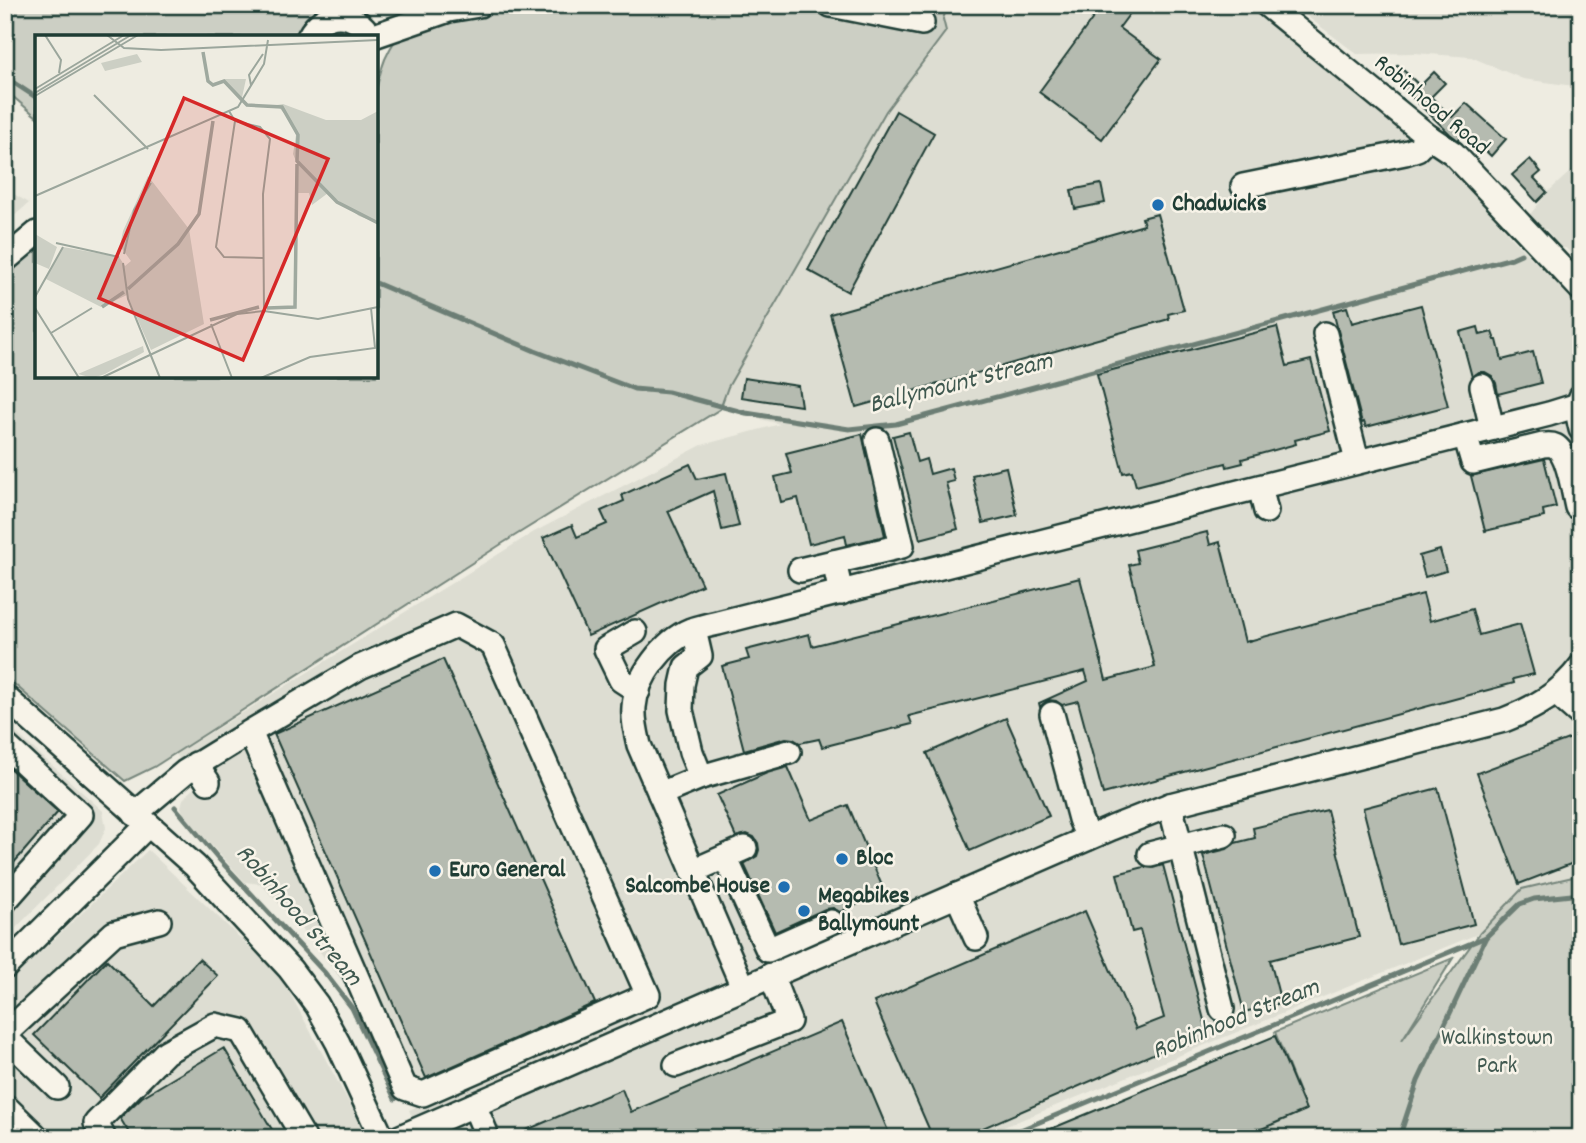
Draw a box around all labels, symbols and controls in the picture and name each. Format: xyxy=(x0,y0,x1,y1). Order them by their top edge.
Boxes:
inset map xyxy=(35,35,378,378)
street label: Robinhood Road xyxy=(1366,47,1496,165)
place label: Chadwicks xyxy=(1172,188,1267,222)
marker: Chadwicks xyxy=(1150,197,1166,213)
water label: Ballymount Stream xyxy=(865,343,1058,425)
water label: Robinhood Stream xyxy=(226,837,371,996)
place label: Bloc xyxy=(856,842,894,876)
marker: Bloc xyxy=(834,851,850,867)
place label: Euro General xyxy=(449,854,566,888)
marker: Euro General xyxy=(427,863,443,879)
place label: Salcombe House xyxy=(625,870,770,904)
marker: Salcombe House xyxy=(776,879,792,895)
place label: Megabikes Ballymount xyxy=(818,880,919,942)
marker: Megabikes Ballymount xyxy=(796,903,812,919)
water label: Robinhood Stream xyxy=(1147,969,1326,1070)
park label: Walkinstown Park xyxy=(1441,1022,1553,1084)

